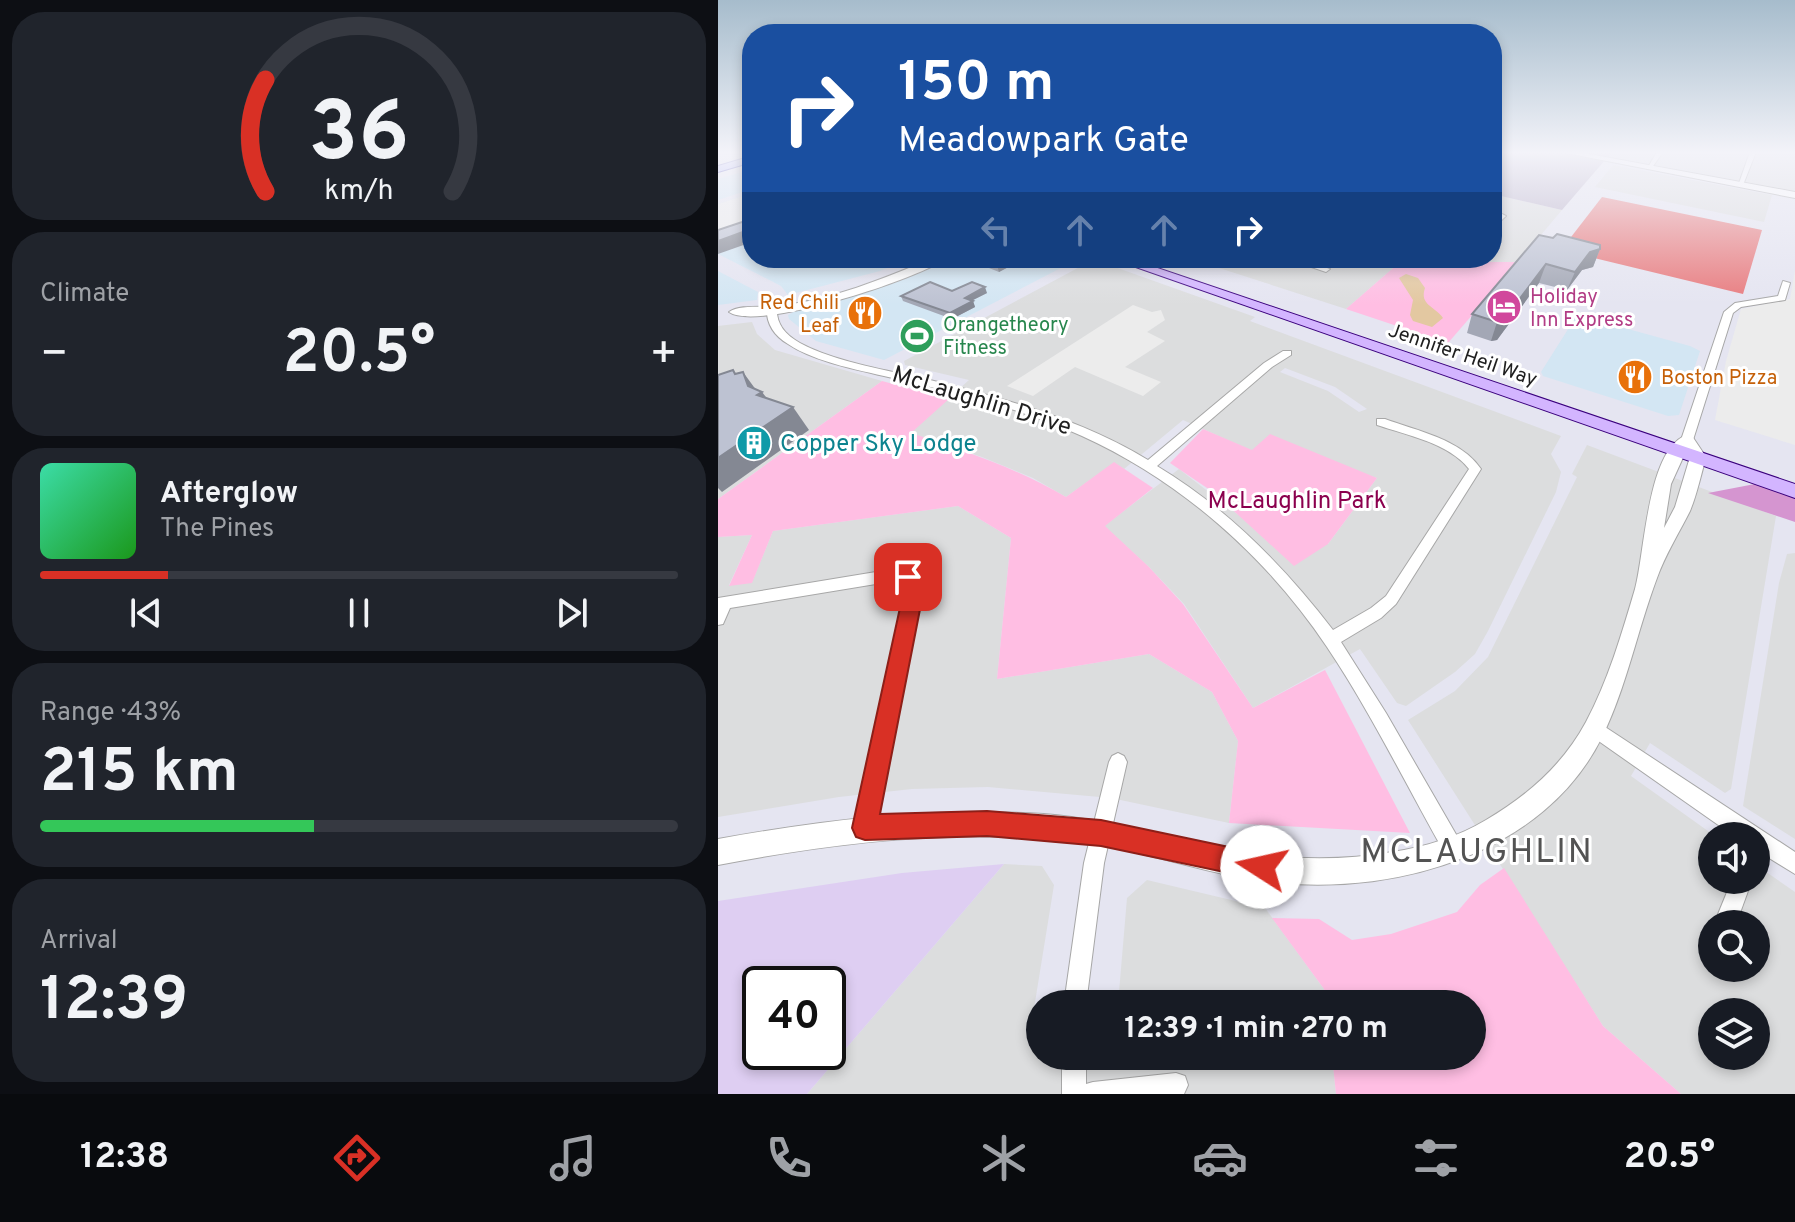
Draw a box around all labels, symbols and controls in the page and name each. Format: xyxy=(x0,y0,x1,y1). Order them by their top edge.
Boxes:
text: 150 m xyxy=(898,50,1054,120)
icon: right xyxy=(766,56,870,160)
text: 36 xyxy=(309,85,409,190)
text: Meadowpark Gate xyxy=(898,119,1189,165)
text: km/h xyxy=(324,174,394,210)
icon: left xyxy=(974,208,1018,252)
icon: ahead xyxy=(1058,208,1102,252)
icon: ahead xyxy=(1142,208,1186,252)
icon: right xyxy=(1226,208,1270,252)
text: Climate xyxy=(40,278,129,311)
place label: Holiday Inn Express xyxy=(1530,285,1633,334)
hotel icon: Holiday Inn Express xyxy=(1485,288,1523,326)
place label: Red Chili Leaf xyxy=(760,291,839,340)
restaurant icon: Red Chili Leaf xyxy=(846,294,884,332)
place label: Orangetheory Fitness xyxy=(943,313,1069,362)
sports icon: Orangetheory Fitness xyxy=(898,317,936,355)
text: 20.5° xyxy=(283,318,435,394)
street label: Jennifer Heil Way xyxy=(1384,318,1540,394)
text: − xyxy=(40,328,68,384)
text: + xyxy=(650,328,678,384)
restaurant icon: Boston Pizza xyxy=(1616,358,1654,396)
street label: McLaughlin Drive xyxy=(888,360,1075,443)
place label: Boston Pizza xyxy=(1661,366,1777,392)
building icon: Copper Sky Lodge xyxy=(735,424,773,462)
place label: Copper Sky Lodge xyxy=(780,430,977,460)
text: Afterglow xyxy=(160,476,298,513)
park label: McLaughlin Park xyxy=(1208,487,1386,517)
text: The Pines xyxy=(160,513,274,546)
pin xyxy=(874,543,942,611)
icon: arrive xyxy=(886,555,930,599)
icon: previous xyxy=(124,591,168,635)
icon: pause xyxy=(337,591,381,635)
icon: next xyxy=(550,591,594,635)
text: Range · 43% xyxy=(40,697,181,730)
text: 215 km xyxy=(40,737,239,813)
map controls xyxy=(1698,822,1770,1070)
button: sound xyxy=(1698,822,1770,894)
position arrow xyxy=(1220,825,1304,909)
district label: MCLAUGHLIN xyxy=(1360,832,1594,875)
button: search xyxy=(1698,910,1770,982)
text: Arrival xyxy=(40,925,118,958)
text: 12:39 xyxy=(40,965,188,1041)
speed limit sign: 40 xyxy=(742,966,846,1070)
button: layers xyxy=(1698,998,1770,1070)
text: 12:39 · 1 min · 270 m xyxy=(1124,1011,1388,1048)
icon: directions xyxy=(329,1130,385,1186)
icon: music xyxy=(545,1130,601,1186)
icon: phone xyxy=(761,1130,817,1186)
icon: climate xyxy=(976,1130,1032,1186)
icon: car xyxy=(1192,1130,1248,1186)
icon: filters xyxy=(1408,1130,1464,1186)
text: 12:38 xyxy=(80,1135,169,1181)
text: 20.5° xyxy=(1624,1135,1715,1181)

